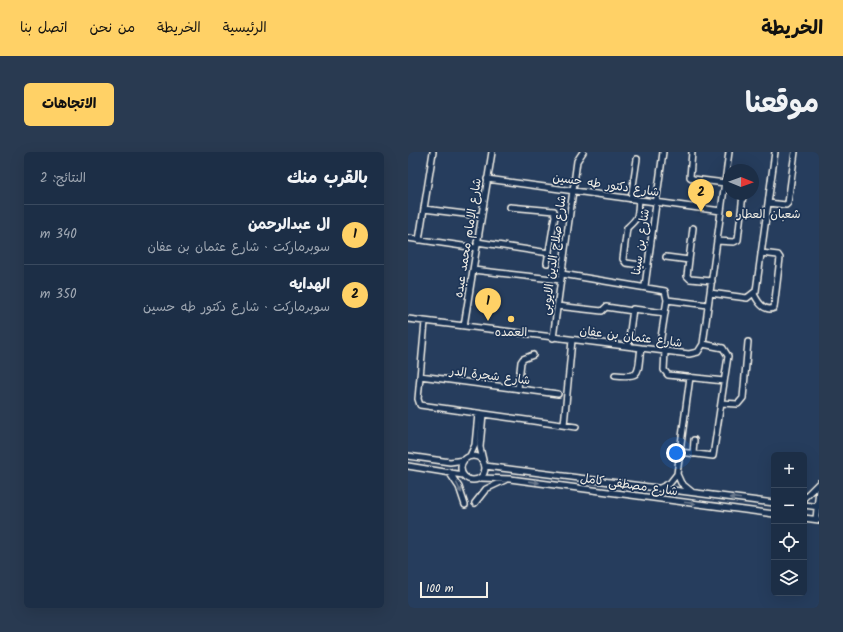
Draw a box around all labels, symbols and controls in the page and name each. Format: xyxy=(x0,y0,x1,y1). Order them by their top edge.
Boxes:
text: الخريطة xyxy=(761,14,823,44)
text: اتصل بنا xyxy=(20,17,68,39)
text: من نحن xyxy=(90,17,135,39)
text: الخريطة xyxy=(157,17,201,39)
text: الرئيسية xyxy=(223,17,267,39)
text: موقعنا xyxy=(745,82,819,127)
button: الاتجاهات xyxy=(24,83,114,126)
north arrow xyxy=(723,164,759,200)
text: بالقرب منك xyxy=(287,165,368,192)
text: النتائج: 2 xyxy=(40,168,86,189)
street label: شارع دكتور طه حسين xyxy=(552,168,660,202)
street label: شارع الإمام محمد عبده xyxy=(449,177,487,299)
pin: 2 xyxy=(688,179,714,212)
street label: شارع صلاح الدين الايوبى xyxy=(536,194,572,316)
place label: شعبان العطار xyxy=(736,205,800,224)
street label: شارع بن سينا xyxy=(627,208,655,276)
marker: شعبان العطار xyxy=(724,209,734,219)
text: ال عبدالرحمن xyxy=(248,213,330,237)
text: 340 m xyxy=(40,224,77,245)
text: 1 xyxy=(353,224,357,245)
text: سوبرماركت · شارع عثمان بن عفان xyxy=(148,237,330,258)
text: الهدايه xyxy=(289,273,330,297)
text: 350 m xyxy=(40,284,76,305)
text: 2 xyxy=(351,284,359,305)
pin: 1 xyxy=(475,288,501,321)
text: سوبرماركت · شارع دكتور طه حسين xyxy=(143,297,330,318)
marker: العمده xyxy=(506,314,516,324)
street label: شارع عثمان بن عفان xyxy=(579,321,683,353)
place label: العمده xyxy=(495,323,527,342)
street label: شارع شجرة الدر xyxy=(448,362,531,390)
your location xyxy=(666,443,686,463)
map controls xyxy=(771,452,807,596)
button: + xyxy=(771,452,807,488)
street label: شارع مصطفى كامل xyxy=(579,469,679,501)
one-way arrow xyxy=(528,479,540,485)
one-way arrow xyxy=(456,482,462,493)
button: − xyxy=(771,488,807,524)
one-way arrow xyxy=(729,495,741,501)
one-way arrow xyxy=(684,500,696,506)
button: locate xyxy=(771,524,807,560)
button: layers xyxy=(771,560,807,596)
scale bar xyxy=(420,580,488,599)
text: 100 m xyxy=(426,580,454,598)

